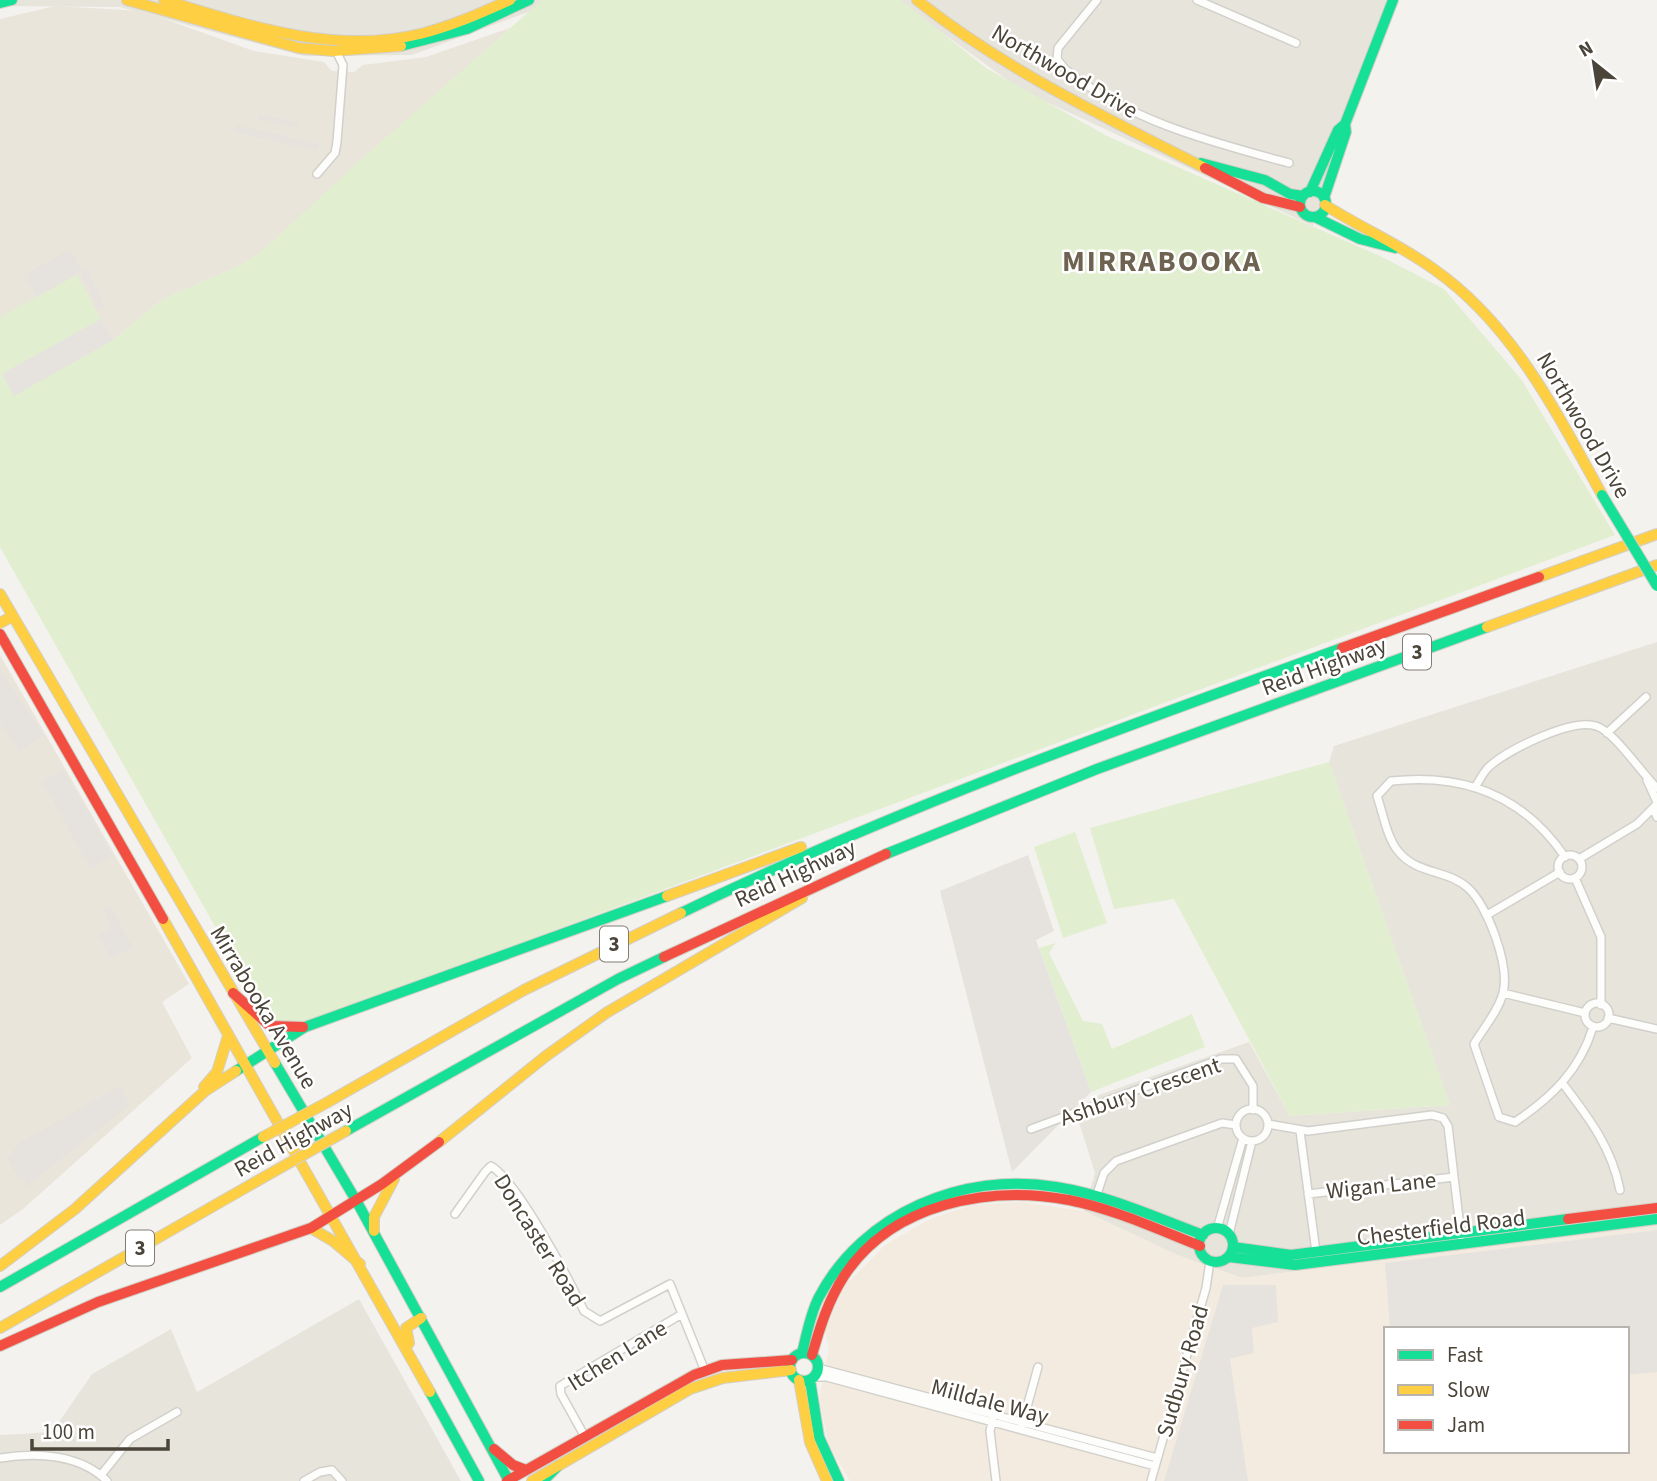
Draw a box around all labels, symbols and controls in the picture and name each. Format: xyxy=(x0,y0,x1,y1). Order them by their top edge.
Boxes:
street label: Northwood Drive xyxy=(985,16,1144,127)
north arrow xyxy=(1559,28,1629,98)
text: N xyxy=(1574,35,1598,64)
district label: MIRRABOOKA xyxy=(1062,240,1262,283)
street label: Northwood Drive xyxy=(1528,346,1639,505)
street label: Reid Highway xyxy=(1257,629,1391,704)
road number: 3 xyxy=(1403,634,1431,670)
street label: Reid Highway xyxy=(729,831,862,916)
street label: Mirrabooka Avenue xyxy=(202,919,325,1095)
road number: 3 xyxy=(600,926,628,962)
street label: Ashbury Crescent xyxy=(1055,1048,1225,1134)
street label: Reid Highway xyxy=(228,1093,359,1186)
street label: Wigan Lane xyxy=(1324,1163,1438,1208)
street label: Doncaster Road xyxy=(486,1167,594,1313)
street label: Chesterfield Road xyxy=(1355,1201,1527,1254)
road number: 3 xyxy=(126,1230,154,1266)
street label: Sudbury Road xyxy=(1148,1301,1217,1441)
street label: Itchen Lane xyxy=(561,1312,673,1399)
legend xyxy=(1384,1327,1629,1453)
text: Fast xyxy=(1447,1340,1483,1370)
street label: Milldale Way xyxy=(927,1370,1053,1433)
text: Slow xyxy=(1447,1375,1490,1405)
scale bar xyxy=(32,1408,168,1452)
text: Jam xyxy=(1447,1410,1485,1440)
text: 100 m xyxy=(42,1417,95,1447)

